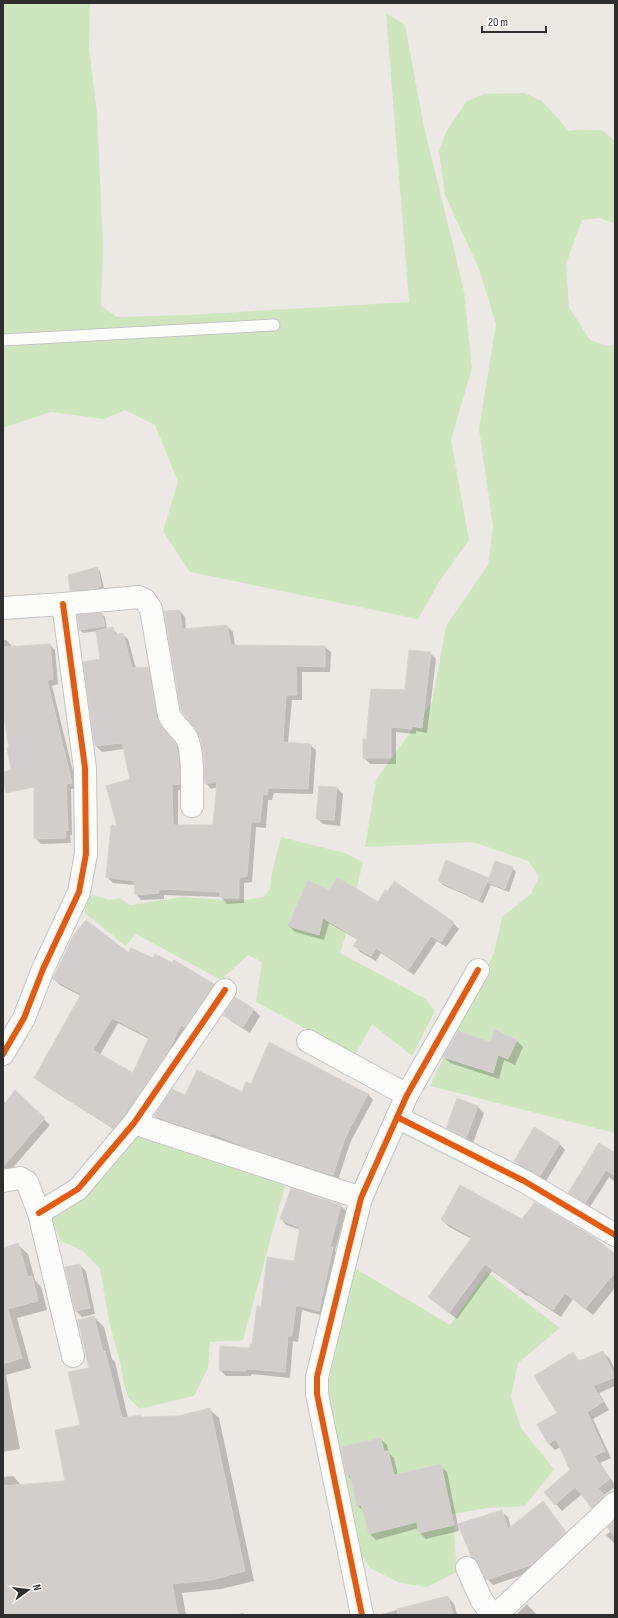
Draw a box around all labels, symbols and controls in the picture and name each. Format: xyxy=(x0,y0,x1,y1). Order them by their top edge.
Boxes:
scale bar xyxy=(482,8,546,34)
text: 20 m xyxy=(488,15,508,30)
north arrow xyxy=(8,1570,48,1610)
text: N xyxy=(30,1583,44,1592)

